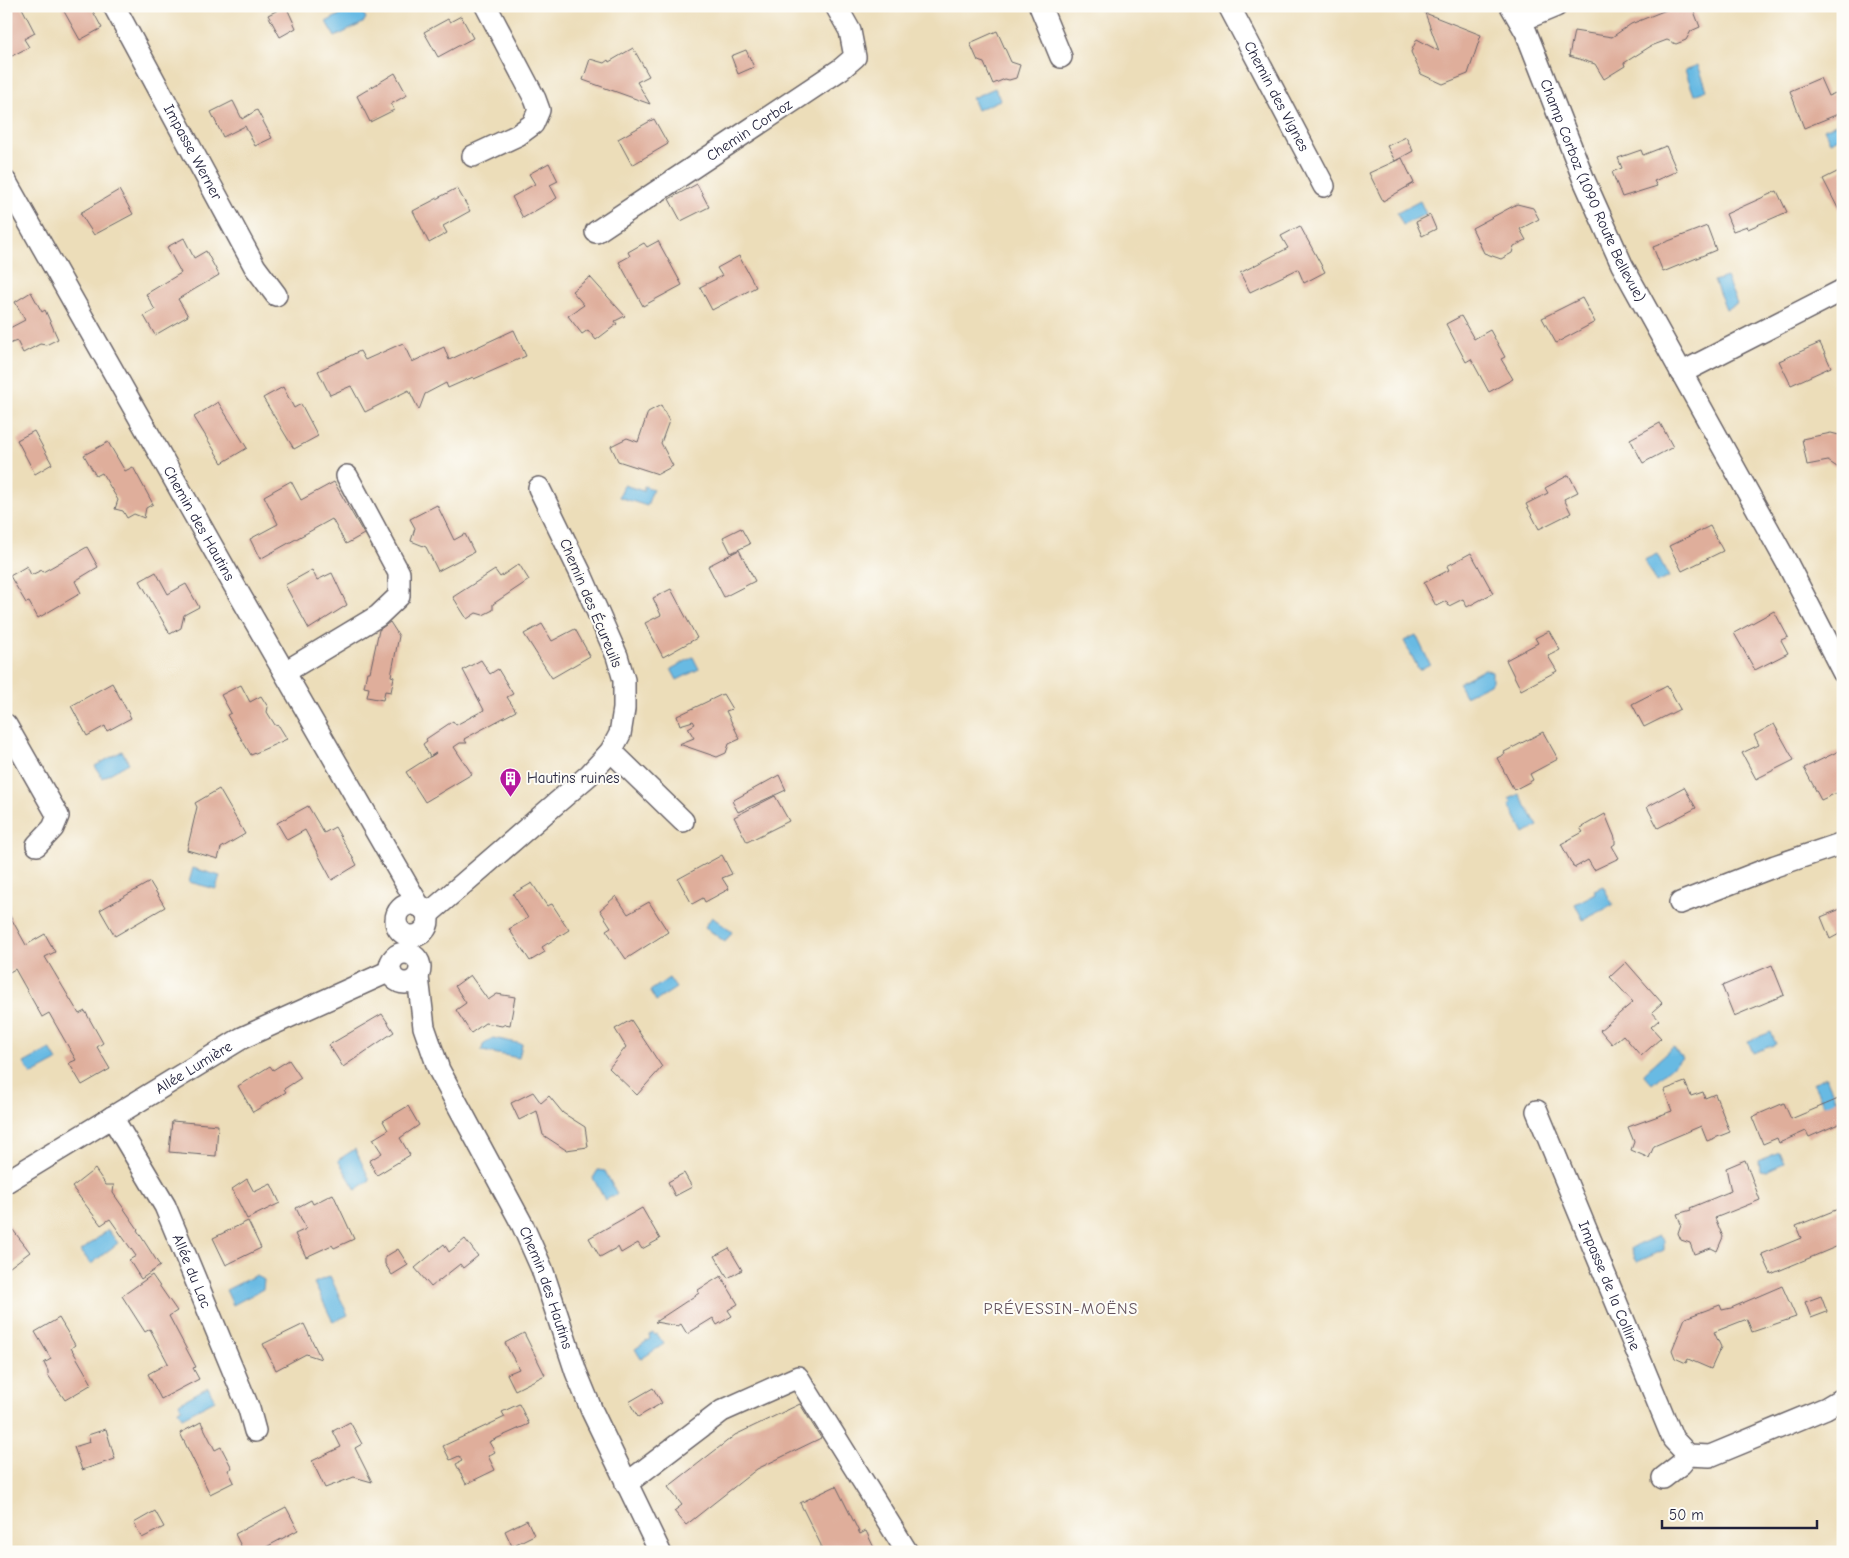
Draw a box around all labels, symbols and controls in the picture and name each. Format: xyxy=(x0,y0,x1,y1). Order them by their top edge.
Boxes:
street label: Chemin des Vignes xyxy=(1240,38,1313,154)
street label: Champ Corboz (1090 Route Bellevue) xyxy=(1536,76,1650,305)
street label: Chemin Corboz xyxy=(703,95,796,165)
street label: Impasse Werner xyxy=(160,101,226,203)
street label: Chemin des Hautins xyxy=(159,463,239,584)
street label: Chemin des Écureuils xyxy=(556,535,627,670)
building icon: Hautins ruines xyxy=(499,766,523,797)
place label: Hautins ruines xyxy=(527,769,620,787)
street label: Allée Lumière xyxy=(152,1037,236,1098)
street label: Impasse de la Colline xyxy=(1575,1218,1644,1353)
street label: Chemin des Hautins xyxy=(515,1224,577,1351)
street label: Allée du Lac xyxy=(169,1231,215,1311)
district label: PRÉVESSIN-MOËNS xyxy=(984,1299,1138,1318)
scale bar xyxy=(1662,1498,1816,1530)
text: 50 m xyxy=(1669,1506,1704,1524)

